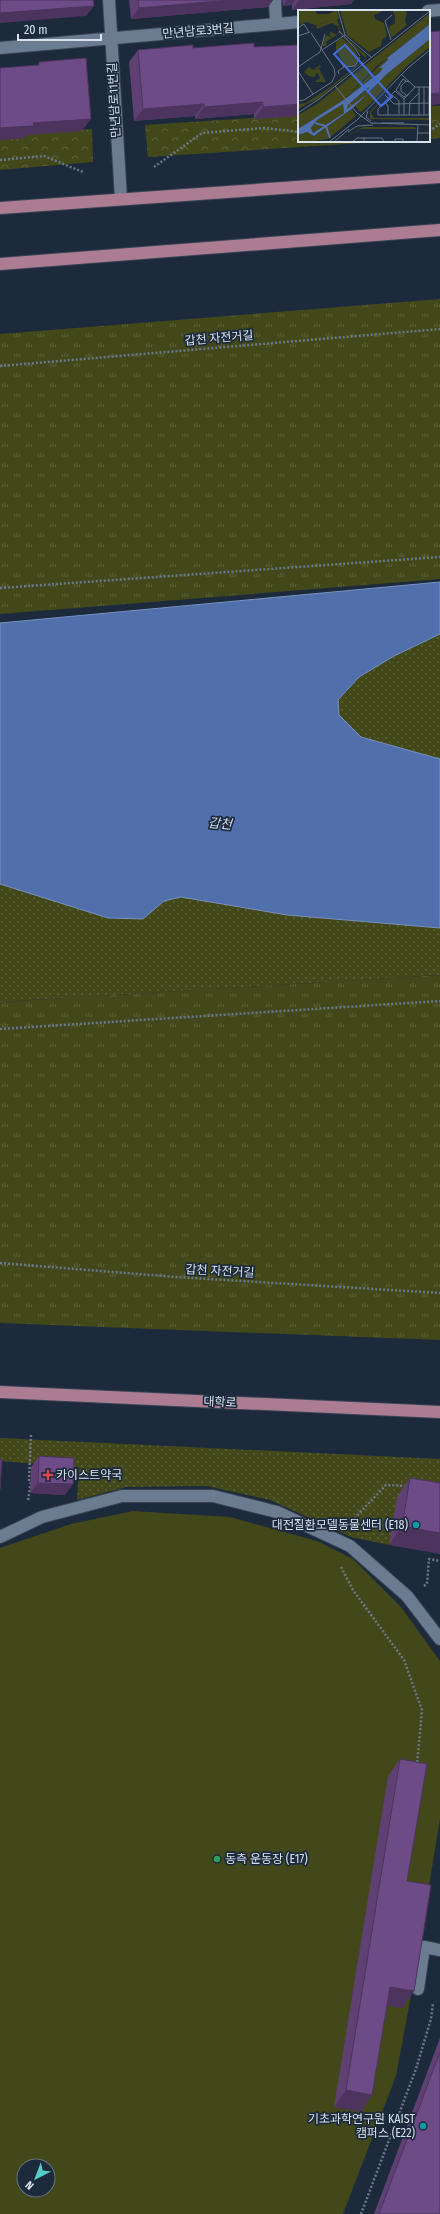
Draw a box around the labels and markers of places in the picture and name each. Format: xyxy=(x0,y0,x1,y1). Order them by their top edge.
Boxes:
place label: 카이스트약국 xyxy=(56,1468,122,1482)
marker: 카이스트약국 xyxy=(43,1470,53,1480)
place label: 대전질환모델동물센터 (E18) xyxy=(272,1518,408,1532)
marker: 대전질환모델동물센터 (E18) xyxy=(411,1520,421,1530)
place label: 동측 운동장 (E17) xyxy=(225,1852,308,1866)
marker: 동측 운동장 (E17) xyxy=(212,1854,222,1864)
place label: 기초과학연구원 KAIST 캠퍼스 (E22) xyxy=(308,2112,415,2140)
marker: 기초과학연구원 KAIST 캠퍼스 (E22) xyxy=(418,2121,428,2131)

